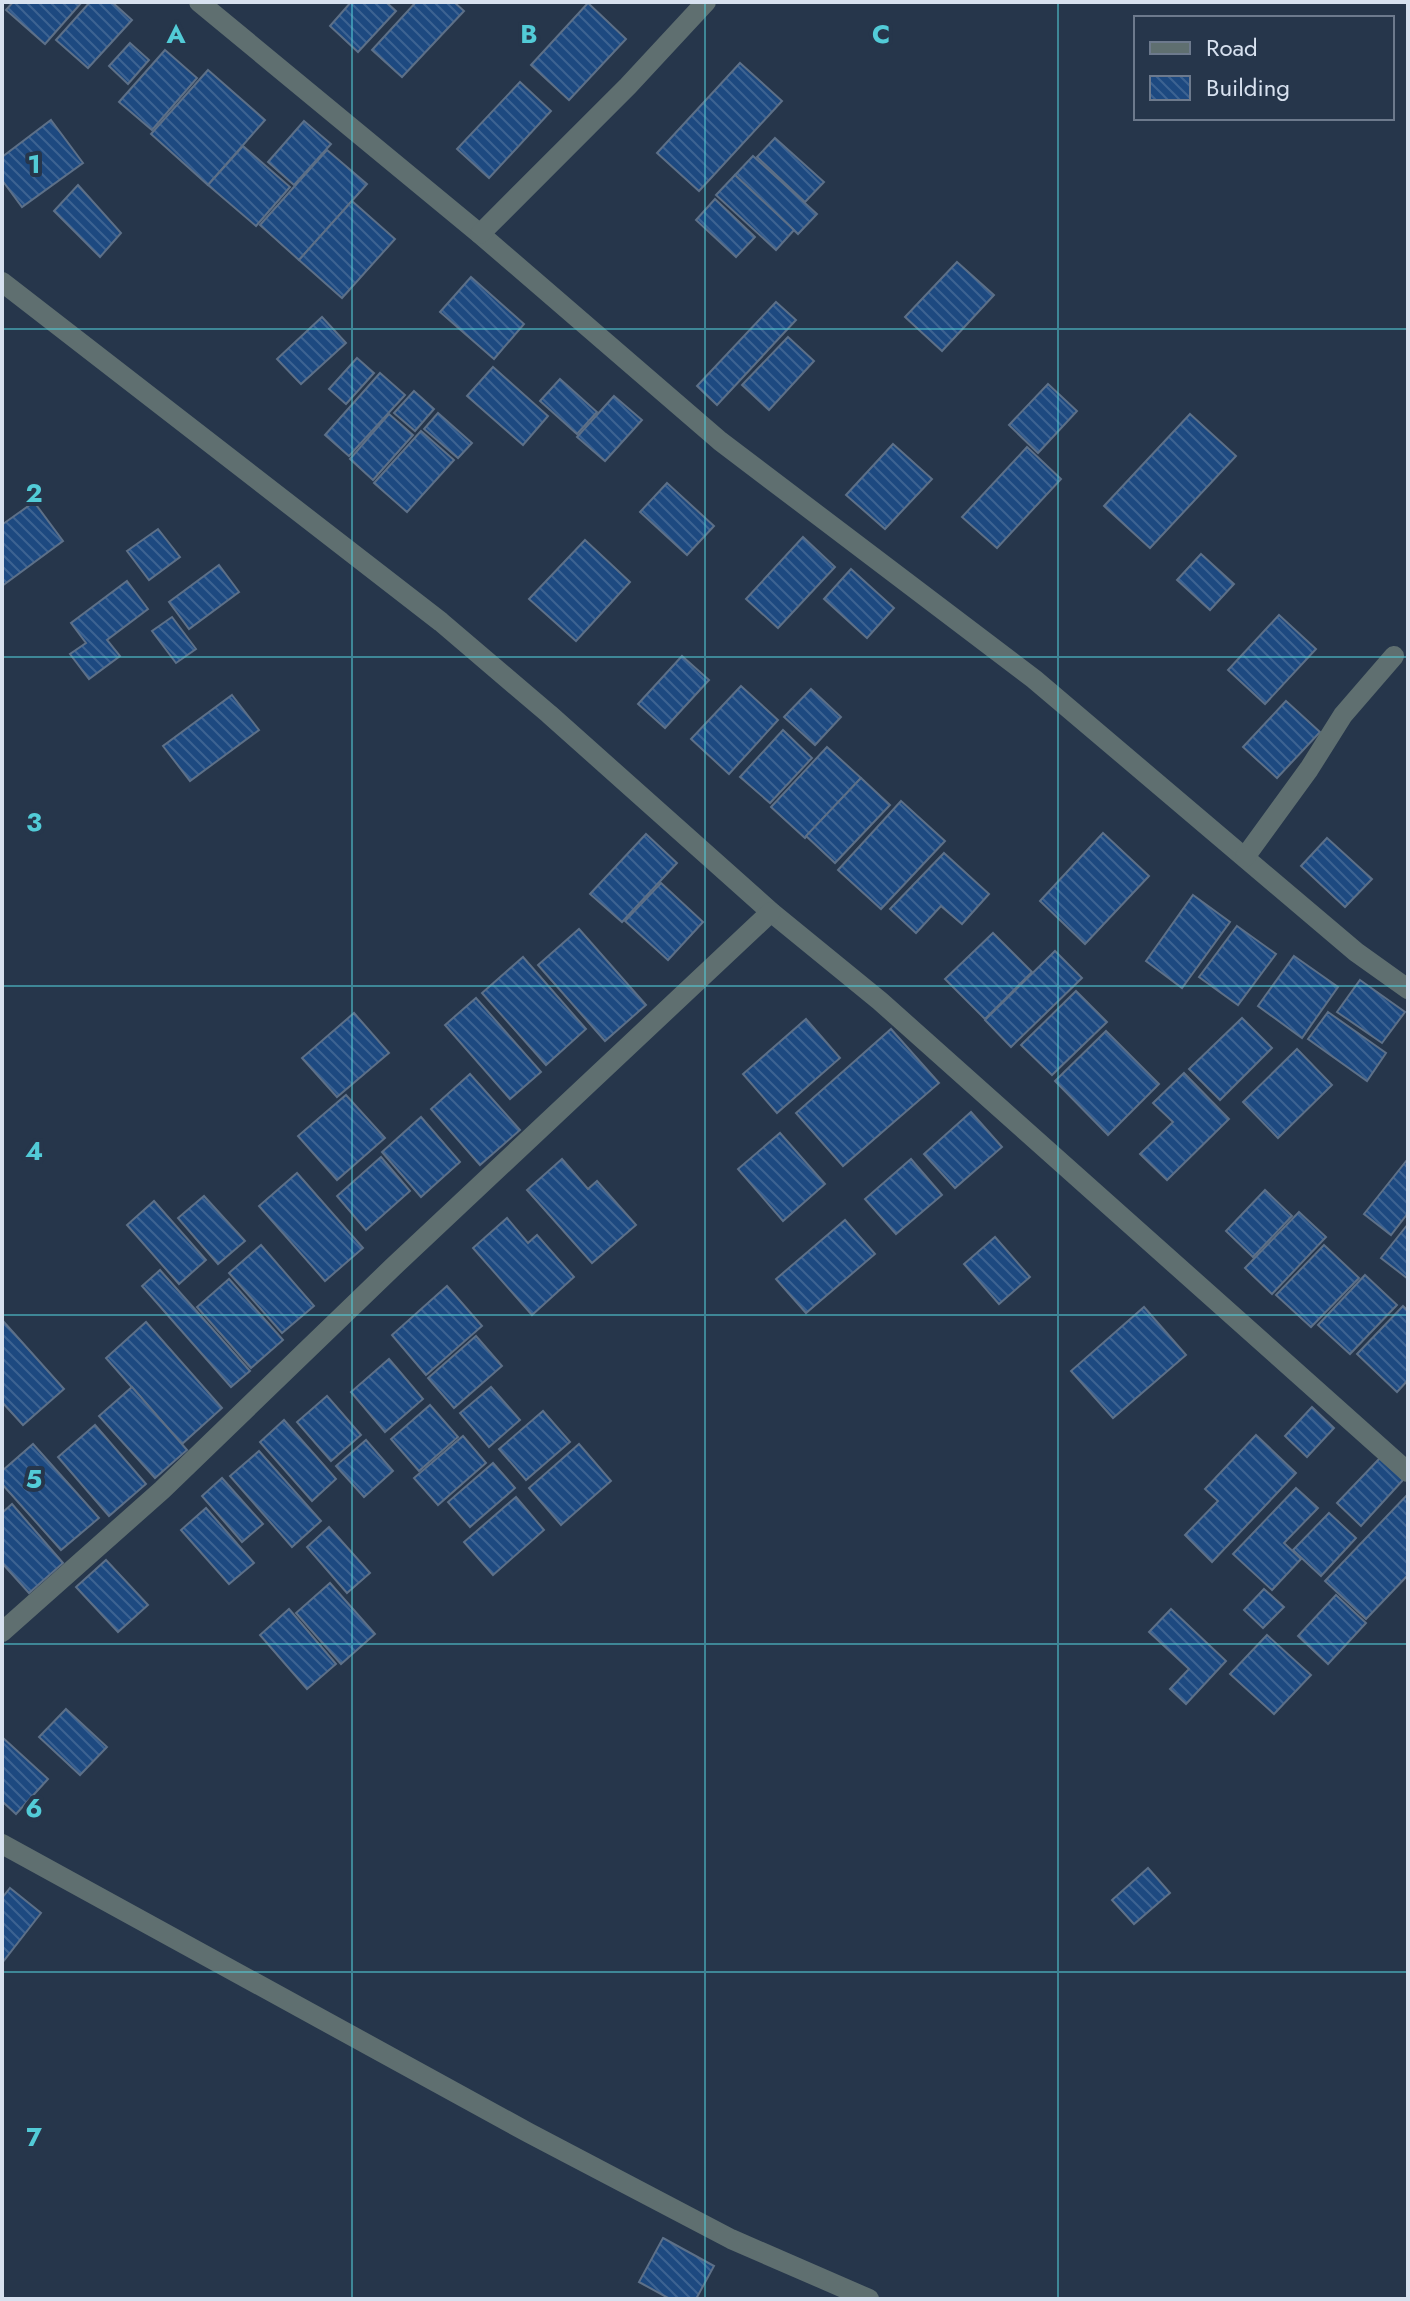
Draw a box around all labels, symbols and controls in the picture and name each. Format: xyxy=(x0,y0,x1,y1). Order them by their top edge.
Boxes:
text: A xyxy=(165,15,186,53)
text: B xyxy=(520,15,538,53)
text: C xyxy=(872,15,890,53)
legend xyxy=(1134,16,1394,120)
text: Road xyxy=(1206,30,1258,65)
text: Building xyxy=(1206,70,1290,105)
text: 1 xyxy=(27,145,41,183)
text: 2 xyxy=(25,474,43,512)
text: 3 xyxy=(26,803,42,841)
text: 4 xyxy=(25,1132,43,1170)
text: 5 xyxy=(26,1460,42,1498)
text: 6 xyxy=(25,1789,43,1827)
text: 7 xyxy=(26,2118,42,2156)

